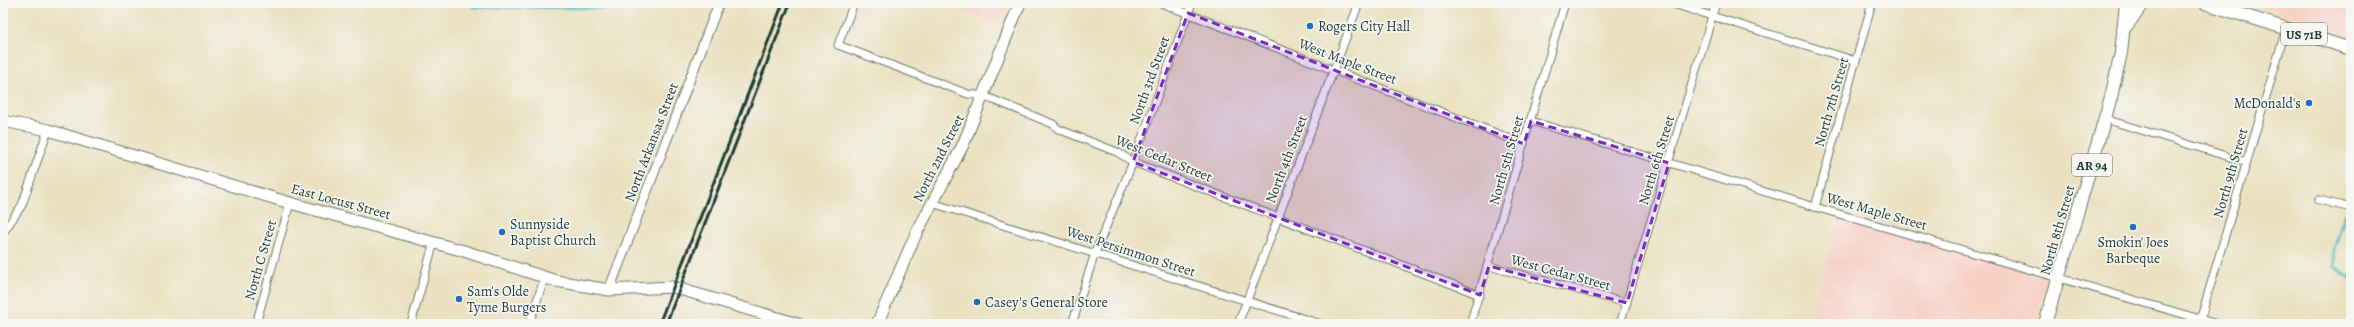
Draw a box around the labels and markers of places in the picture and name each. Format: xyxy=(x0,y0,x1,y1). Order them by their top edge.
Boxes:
place label: Rogers City Hall xyxy=(1318,17,1410,36)
marker: Rogers City Hall xyxy=(1305,21,1315,31)
place label: McDonald's xyxy=(2234,94,2301,113)
marker: McDonald's xyxy=(2304,98,2314,108)
place label: Sunnyside Baptist Church xyxy=(510,215,597,250)
marker: Smokin' Joes Barbeque xyxy=(2128,222,2138,232)
marker: Sunnyside Baptist Church xyxy=(497,227,507,237)
place label: Smokin' Joes Barbeque xyxy=(2097,233,2169,268)
place label: Sam's Olde Tyme Burgers xyxy=(467,282,546,317)
place label: Casey's General Store xyxy=(985,293,1108,312)
marker: Sam's Olde Tyme Burgers xyxy=(454,294,464,304)
marker: Casey's General Store xyxy=(972,297,982,307)

